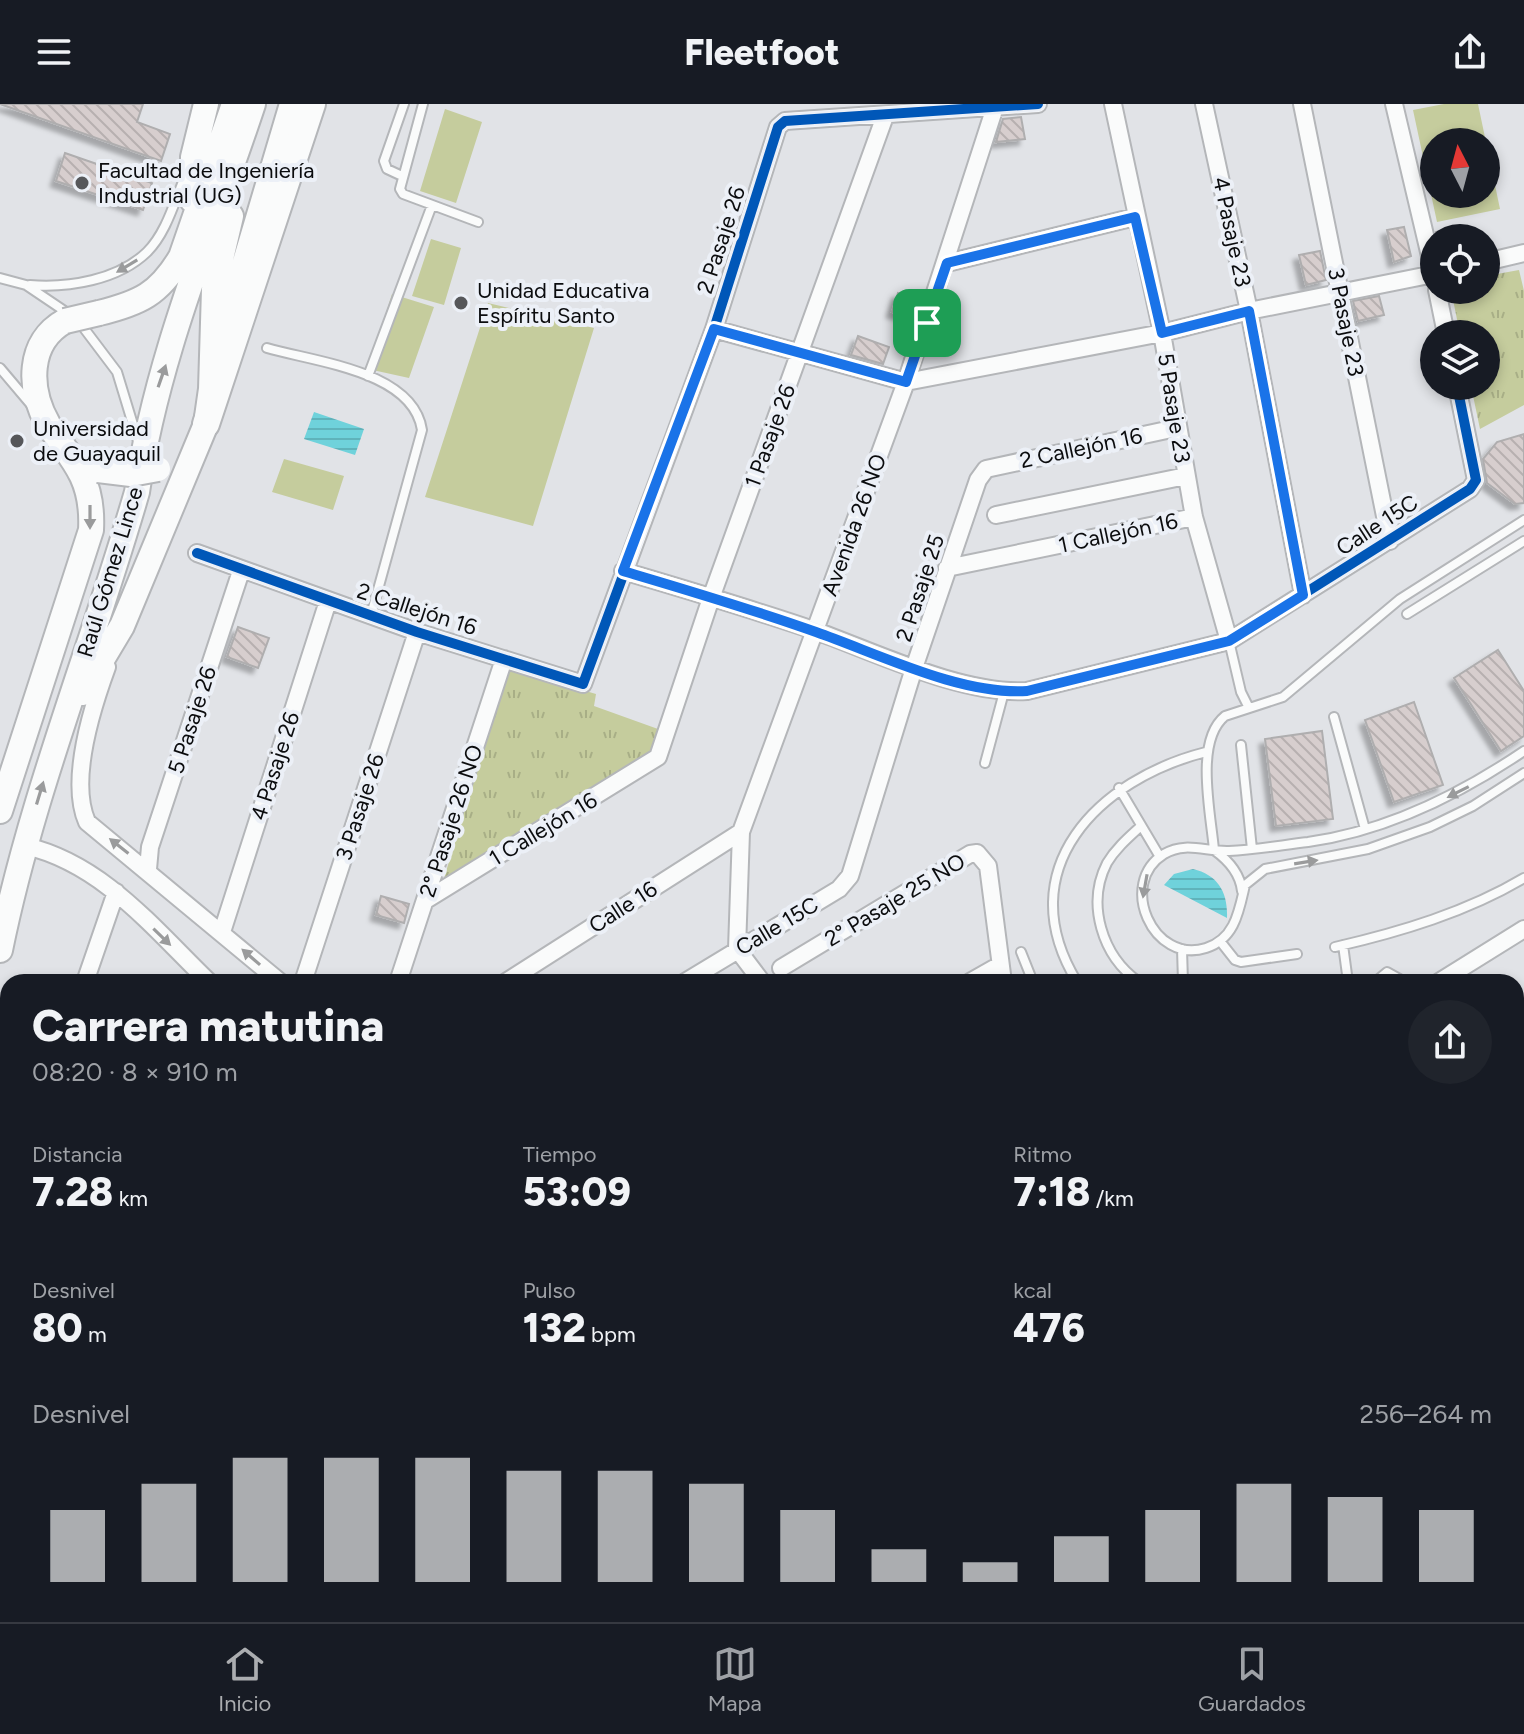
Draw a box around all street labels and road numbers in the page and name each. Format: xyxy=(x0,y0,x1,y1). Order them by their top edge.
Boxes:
street label: 4 Pasaje 23 xyxy=(1207,174,1257,290)
street label: 2 Pasaje 26 xyxy=(691,183,751,297)
street label: 3 Pasaje 23 xyxy=(1322,265,1370,379)
street label: 5 Pasaje 23 xyxy=(1152,351,1196,465)
street label: 1 Pasaje 26 xyxy=(739,381,801,491)
street label: 2 Callejón 16 xyxy=(1017,422,1145,474)
street label: Avenida 26 NO xyxy=(816,450,892,600)
street label: Raúl Gómez Lince xyxy=(71,484,149,660)
street label: Calle 15C xyxy=(1331,489,1423,561)
street label: 1 Callejón 16 xyxy=(1056,507,1180,559)
street label: 2 Pasaje 25 xyxy=(890,531,950,645)
street label: 2 Callejón 16 xyxy=(354,577,480,641)
street label: 5 Pasaje 26 xyxy=(162,663,222,777)
street label: 4 Pasaje 26 xyxy=(245,708,305,824)
street label: 2° Pasaje 26 NO xyxy=(414,741,488,901)
street label: 3 Pasaje 26 xyxy=(330,750,390,864)
street label: 1 Callejón 16 xyxy=(484,786,602,872)
street label: 2° Pasaje 25 NO xyxy=(820,848,970,952)
street label: Calle 16 xyxy=(584,875,662,939)
street label: Calle 15C xyxy=(731,891,823,961)

